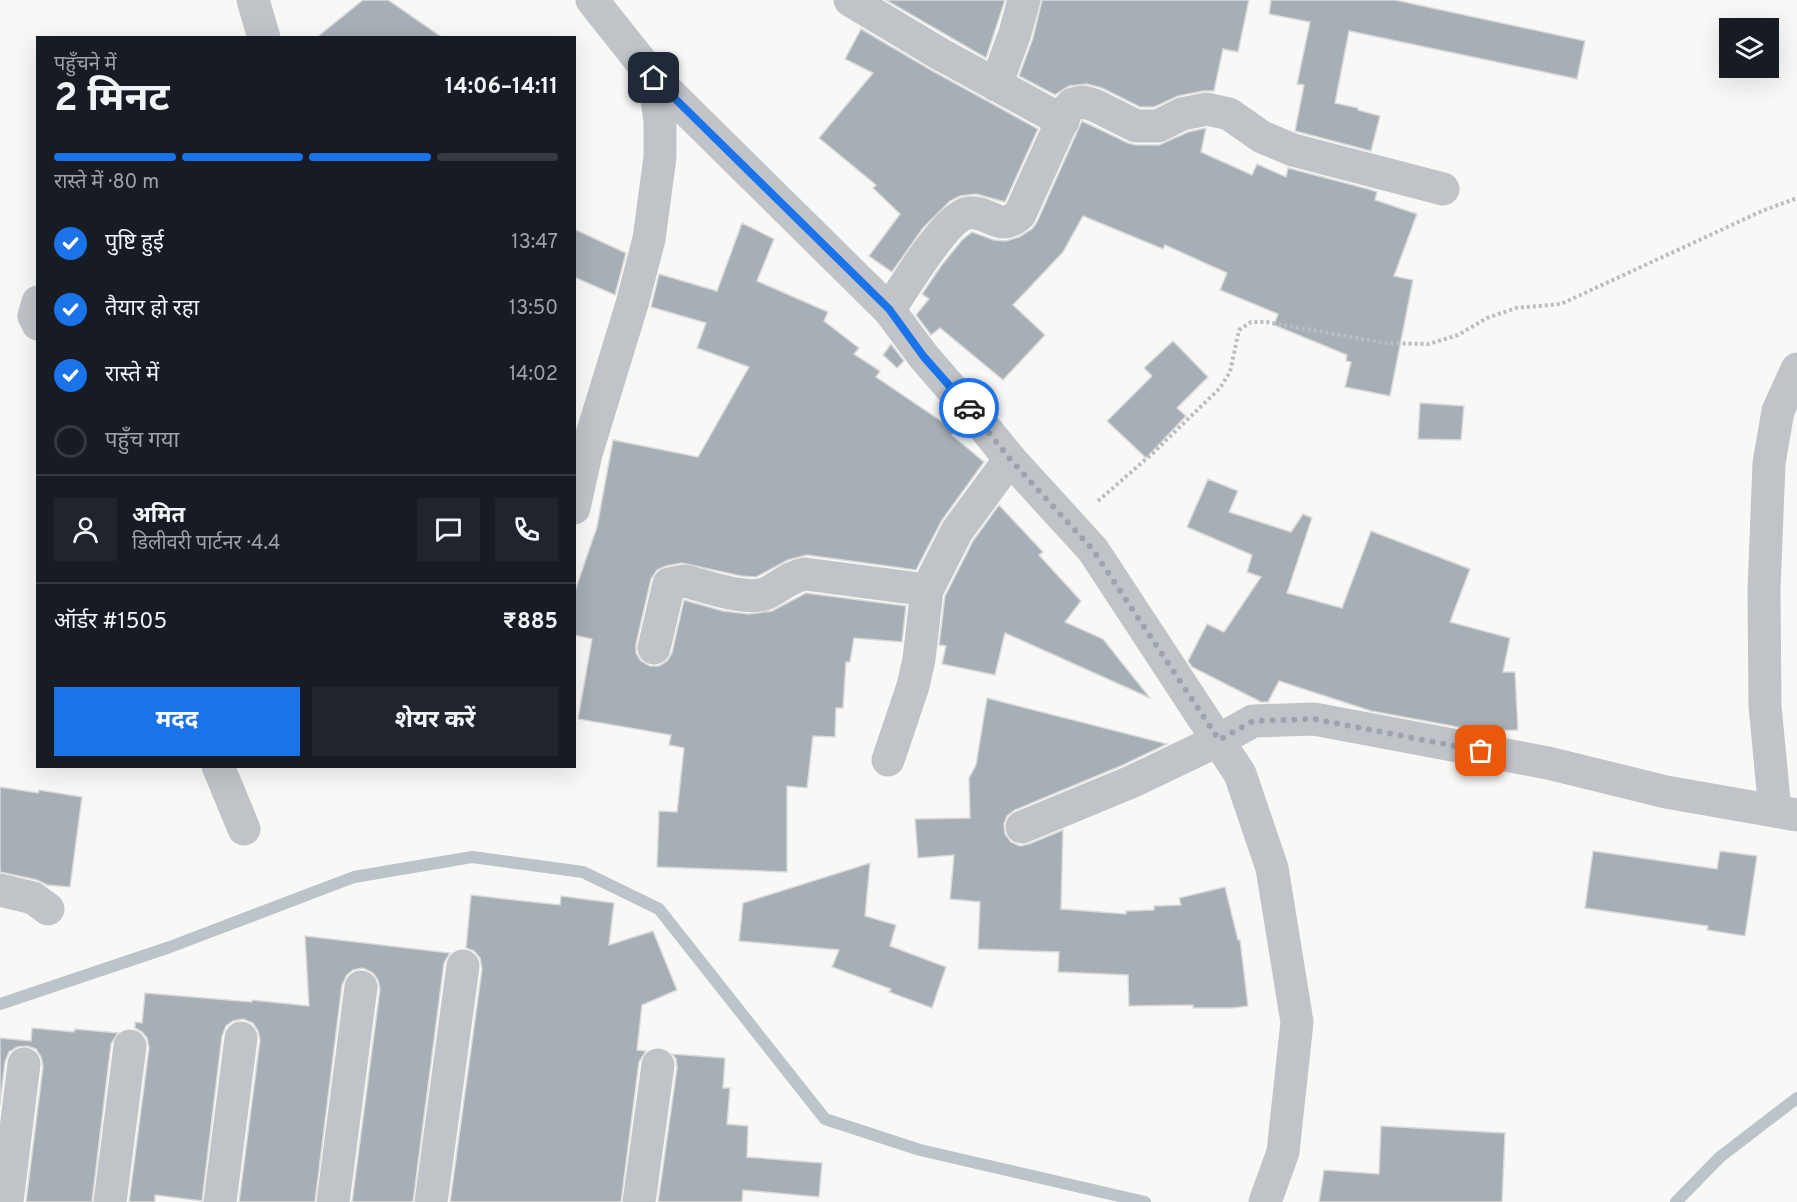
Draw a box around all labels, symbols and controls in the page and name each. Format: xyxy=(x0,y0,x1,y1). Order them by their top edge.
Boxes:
map controls xyxy=(1719,18,1779,78)
button: layers xyxy=(1719,18,1779,78)
text: पहुँचने में xyxy=(54,52,116,78)
pin xyxy=(628,52,679,103)
icon: home xyxy=(637,61,670,94)
text: 14:06–14:11 xyxy=(445,74,558,101)
text: 2 मिनट xyxy=(54,76,169,125)
text: रास्ते में · 80 m xyxy=(54,170,159,196)
icon: check xyxy=(54,227,87,260)
text: पुष्टि हुई xyxy=(105,230,164,257)
text: 13:47 xyxy=(511,230,558,256)
icon: check xyxy=(54,293,87,326)
text: तैयार हो रहा xyxy=(105,296,199,323)
text: 13:50 xyxy=(509,296,558,322)
icon: check xyxy=(54,359,87,392)
text: रास्ते में xyxy=(105,362,159,389)
text: 14:02 xyxy=(509,362,558,388)
courier xyxy=(939,378,999,438)
icon: car xyxy=(953,392,986,425)
text: पहुँच गया xyxy=(105,428,179,455)
button: person xyxy=(54,498,117,561)
button: chat xyxy=(417,498,480,561)
button: phone xyxy=(495,498,558,561)
text: अमित xyxy=(132,503,185,530)
text: डिलीवरी पार्टनर · 4.4 xyxy=(132,531,280,557)
text: ऑर्डर #1505 xyxy=(54,609,167,636)
text: ₹885 xyxy=(502,609,558,636)
button: मदद xyxy=(54,687,300,756)
button: शेयर करें xyxy=(312,687,558,756)
pin xyxy=(1455,725,1506,776)
icon: bag xyxy=(1464,734,1497,767)

